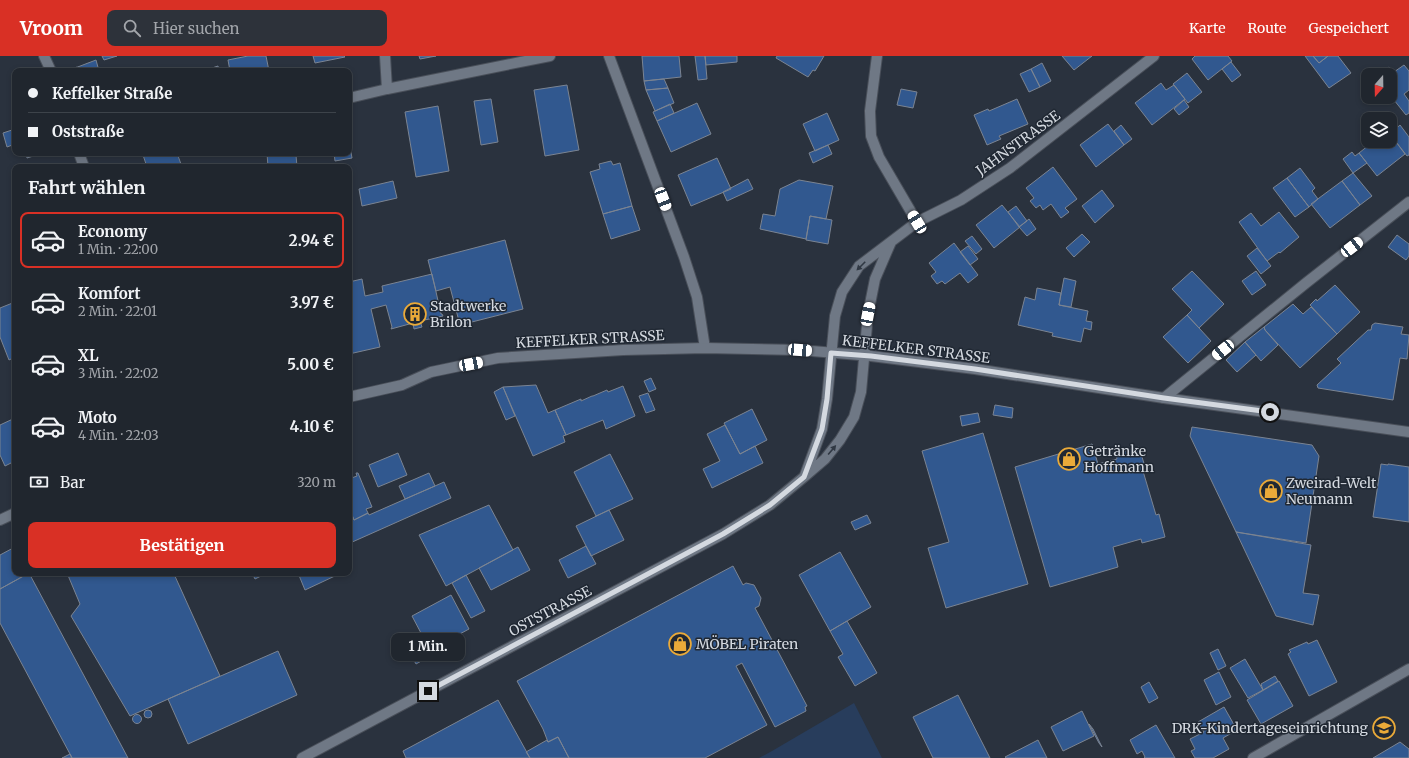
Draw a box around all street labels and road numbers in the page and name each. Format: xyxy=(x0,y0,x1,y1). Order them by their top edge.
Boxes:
street label: JAHNSTRASSE xyxy=(972,106,1064,180)
street label: KEFFELKER STRASSE xyxy=(515,326,665,352)
street label: KEFFELKER STRASSE xyxy=(841,331,991,367)
street label: OSTSTRASSE xyxy=(506,582,594,640)

